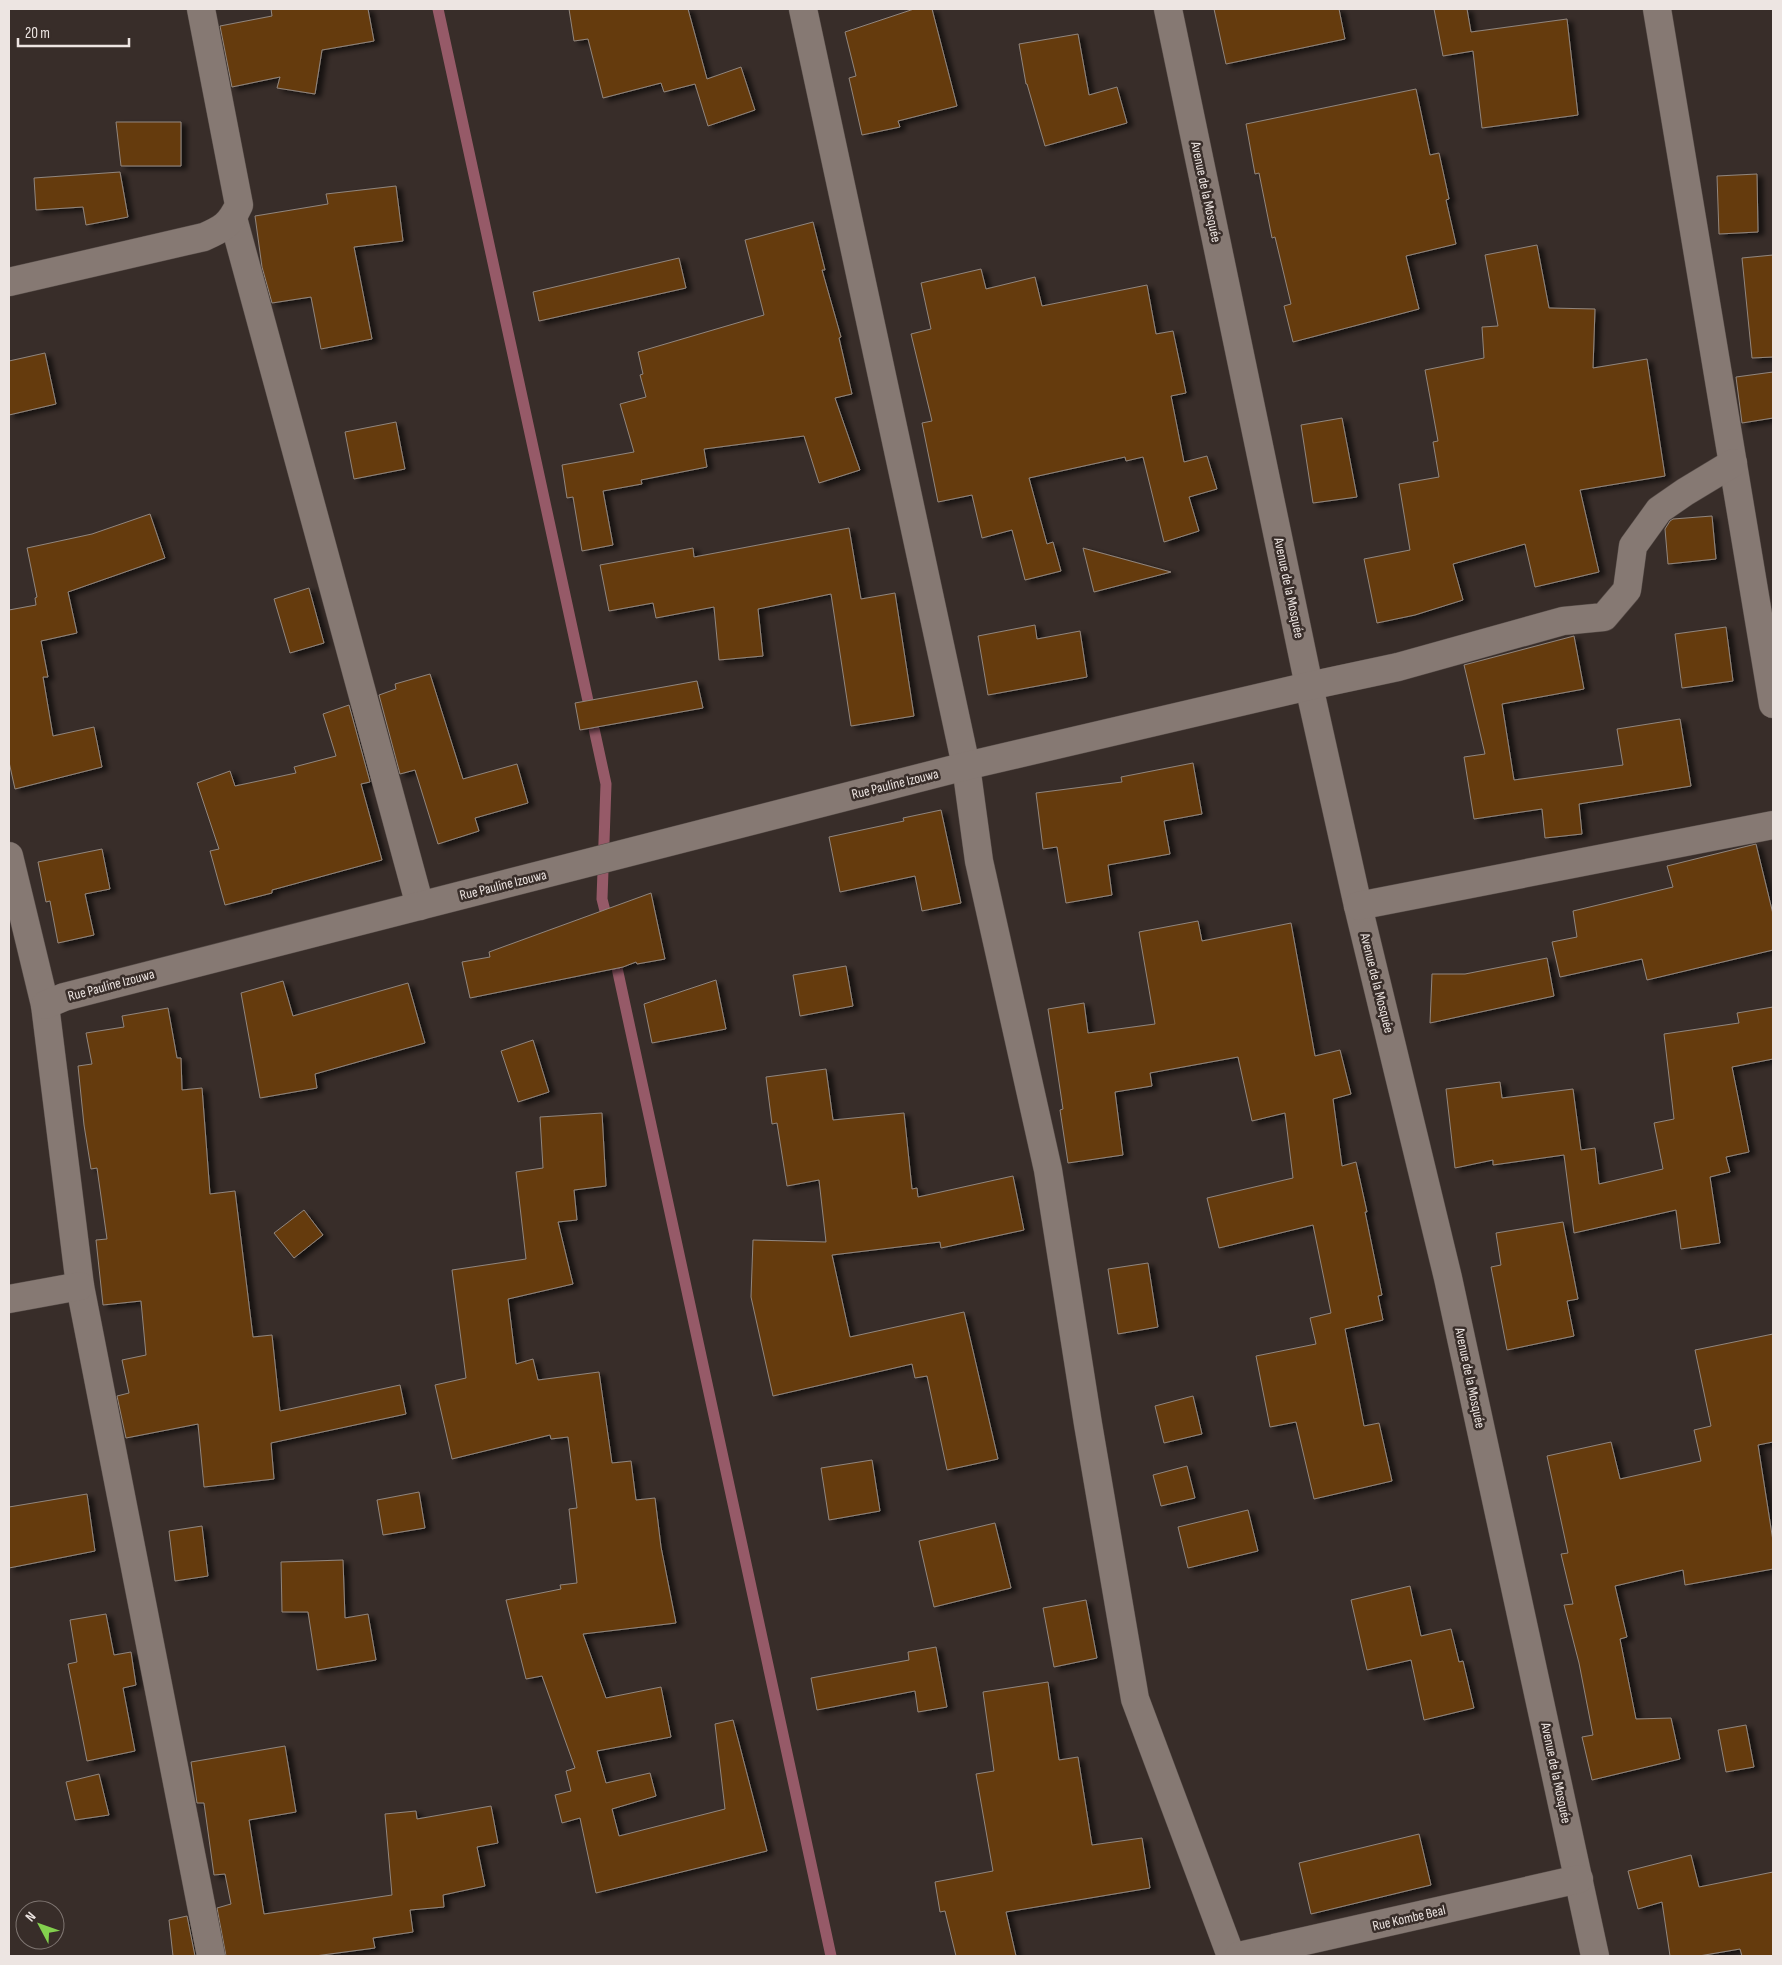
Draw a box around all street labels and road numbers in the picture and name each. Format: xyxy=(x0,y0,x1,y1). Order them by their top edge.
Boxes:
street label: Avenue de la Mosquée xyxy=(1187,139,1225,244)
street label: Avenue de la Mosquée xyxy=(1270,535,1308,640)
street label: Rue Pauline Izouwa xyxy=(850,765,940,803)
street label: Rue Pauline Izouwa xyxy=(458,866,548,904)
street label: Avenue de la Mosquée xyxy=(1356,930,1398,1035)
street label: Rue Pauline Izouwa xyxy=(66,965,156,1005)
street label: Avenue de la Mosquée xyxy=(1451,1325,1489,1430)
street label: Avenue de la Mosquée xyxy=(1537,1720,1575,1825)
street label: Rue Kombe Beal xyxy=(1371,1901,1447,1935)

